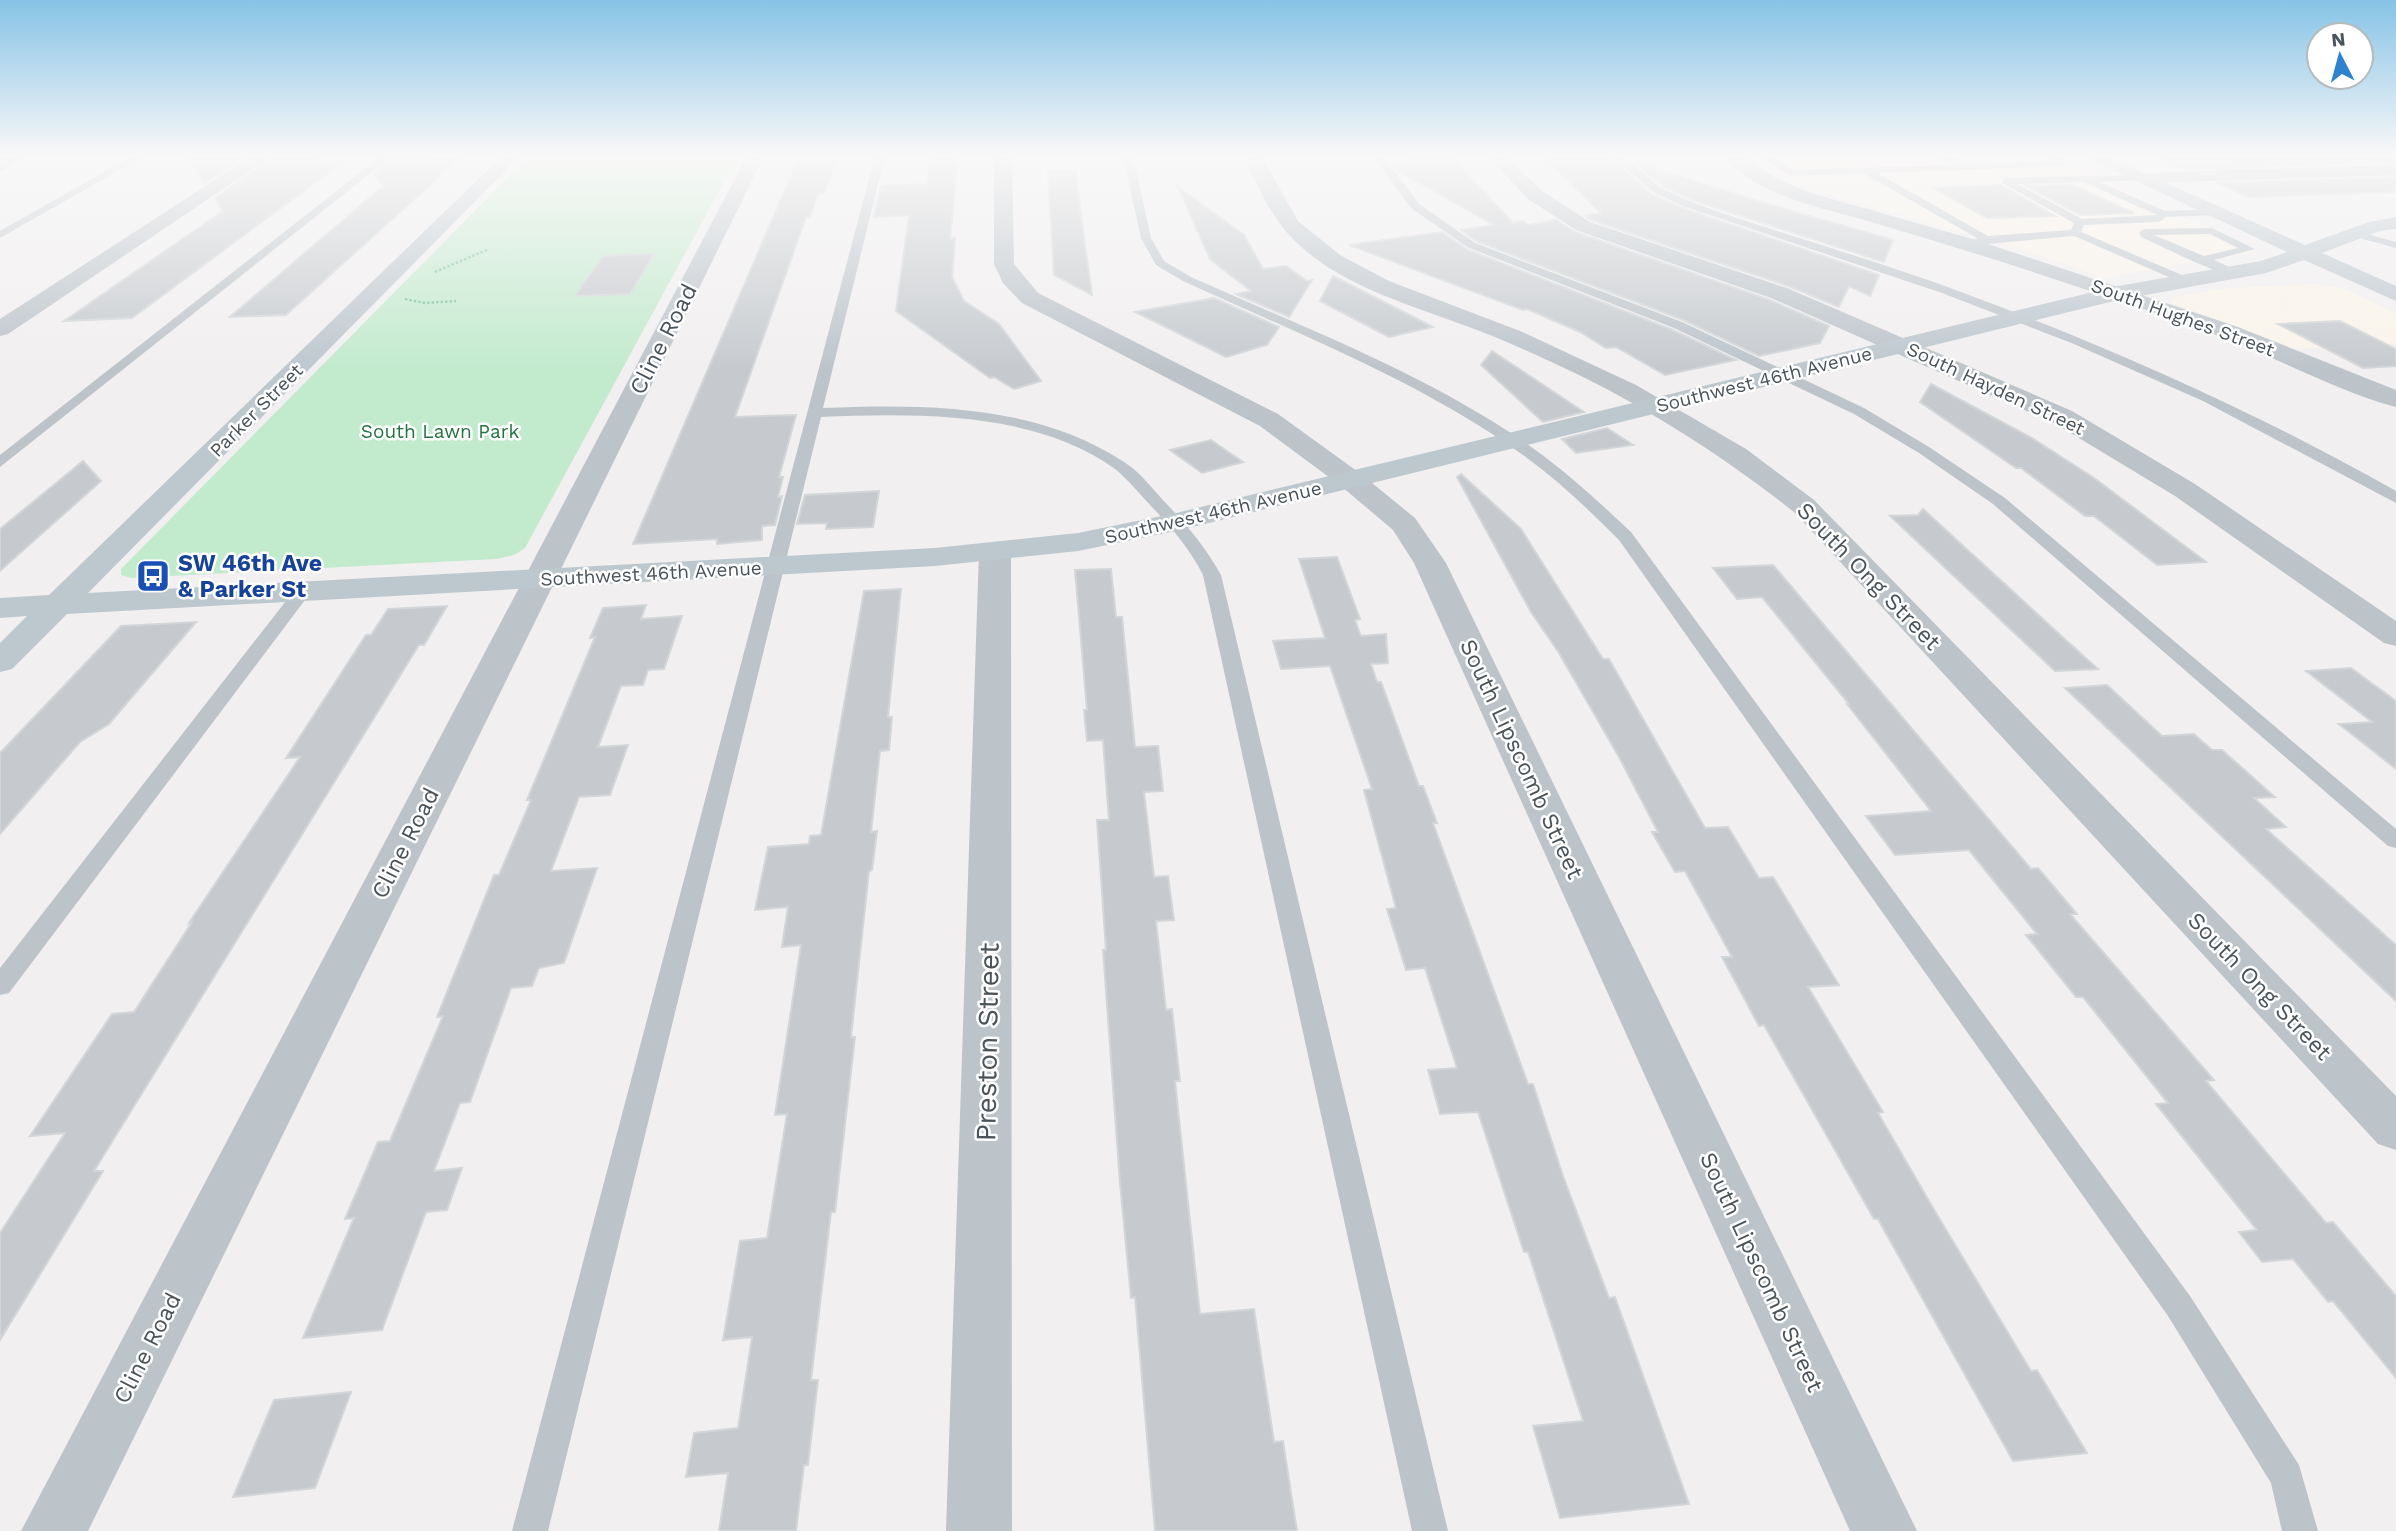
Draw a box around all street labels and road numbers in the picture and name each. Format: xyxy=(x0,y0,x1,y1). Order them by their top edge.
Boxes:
street label: South Hughes Street xyxy=(2088,274,2278,361)
street label: Cline Road xyxy=(624,279,703,399)
street label: South Hayden Street xyxy=(1903,337,2088,440)
street label: Southwest 46th Avenue xyxy=(1654,342,1874,417)
street label: Parker Street xyxy=(205,359,308,462)
street label: Southwest 46th Avenue xyxy=(1103,476,1324,549)
street label: South Ong Street xyxy=(1791,497,1946,656)
street label: Southwest 46th Avenue xyxy=(540,556,762,591)
street label: South Lipscomb Street xyxy=(1454,635,1589,883)
street label: Cline Road xyxy=(366,783,445,903)
street label: South Ong Street xyxy=(2182,907,2337,1066)
street label: Preston Street xyxy=(969,942,1006,1142)
street label: South Lipscomb Street xyxy=(1694,1148,1829,1396)
street label: Cline Road xyxy=(108,1288,187,1408)

